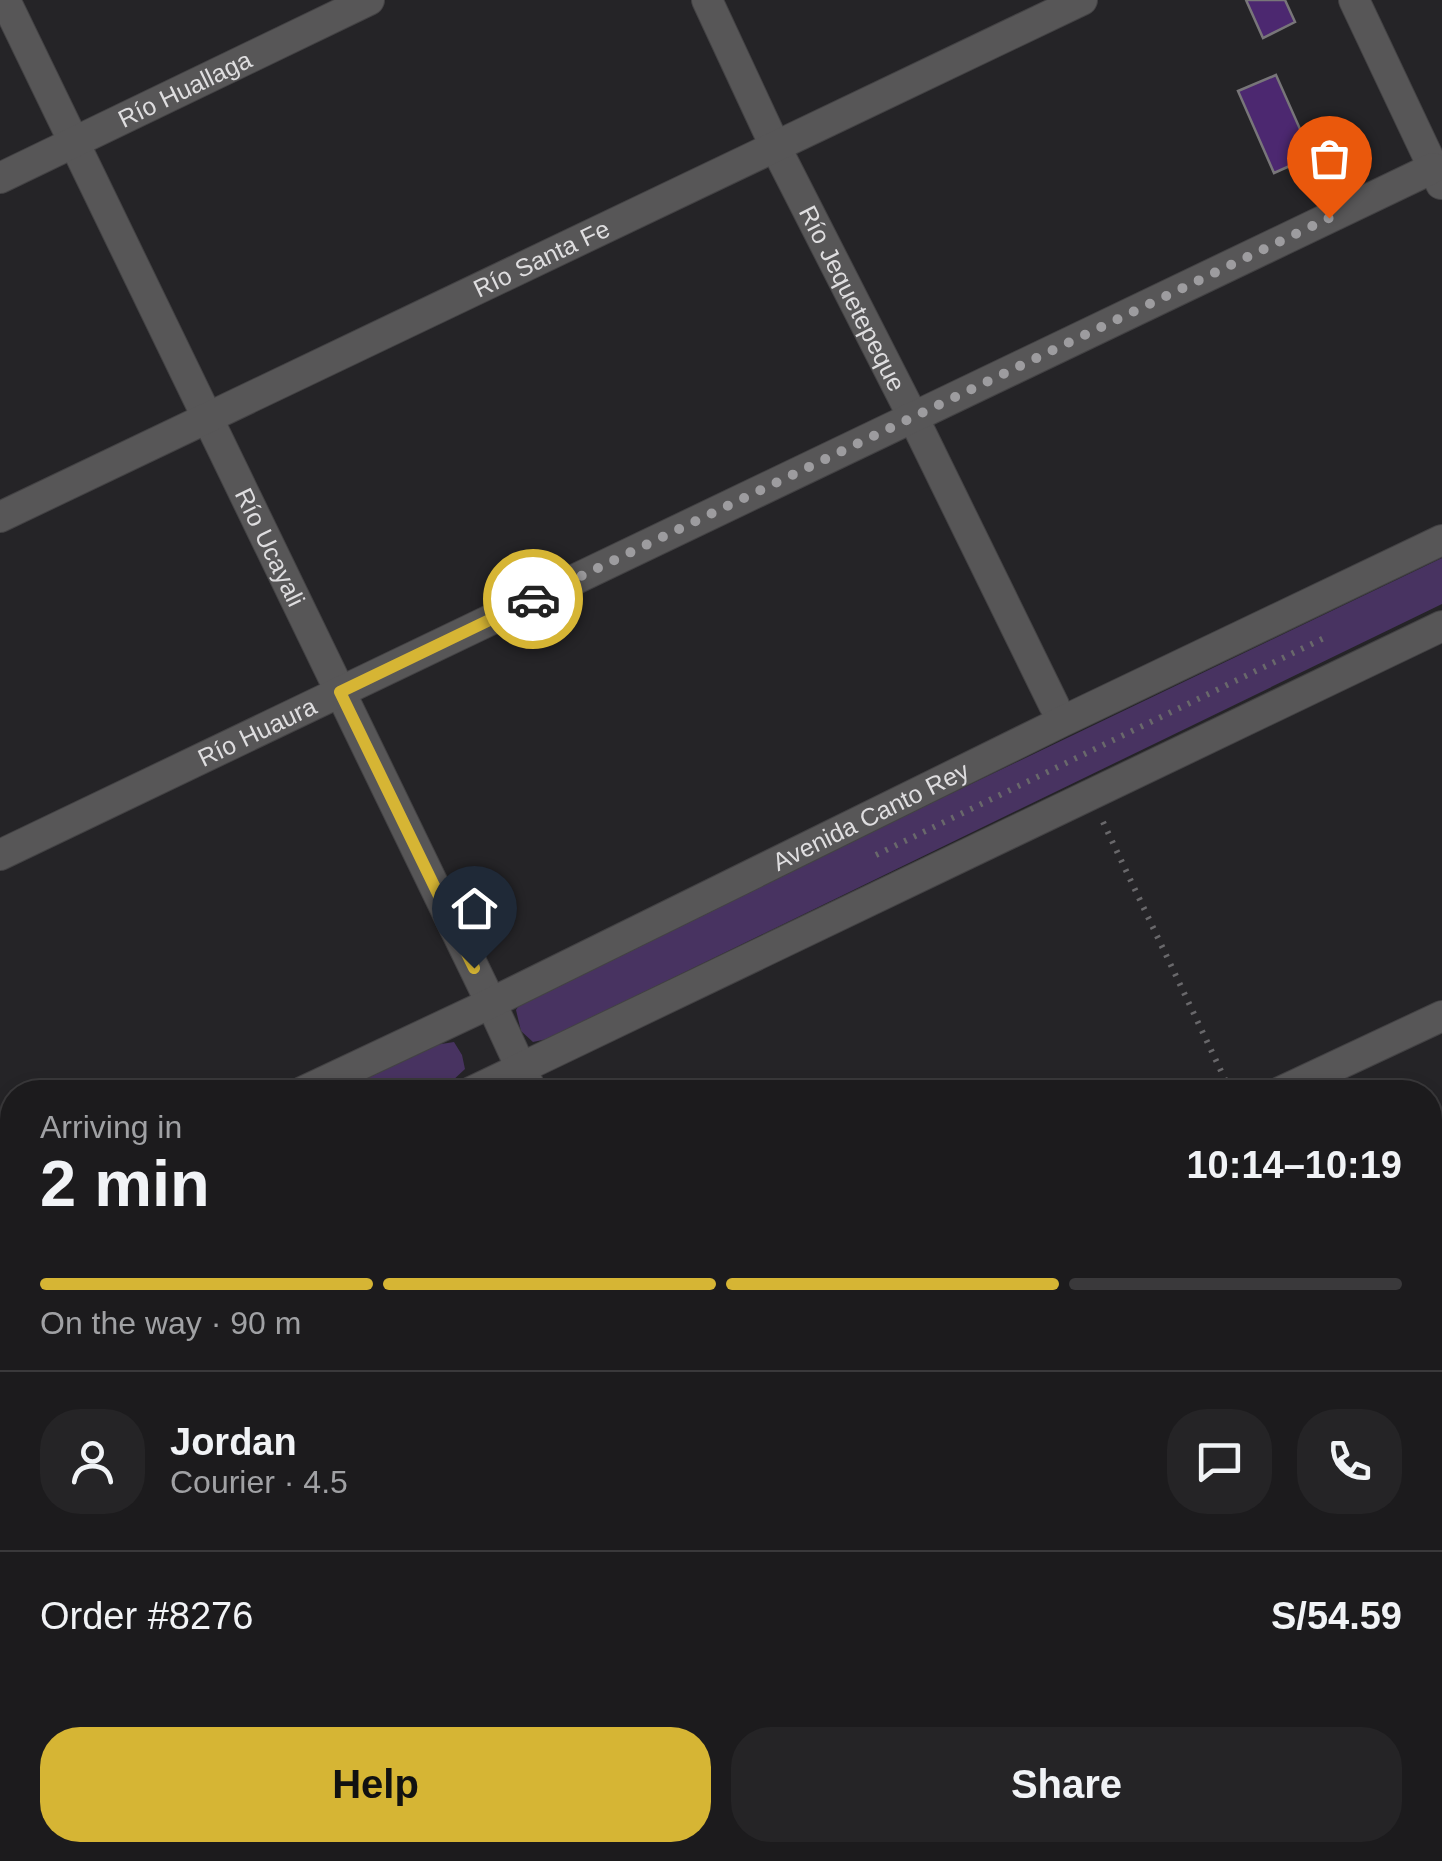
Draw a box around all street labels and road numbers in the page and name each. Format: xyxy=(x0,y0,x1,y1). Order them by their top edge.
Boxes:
street label: Río Huallaga xyxy=(113,45,256,133)
street label: Río Jequetepeque xyxy=(794,201,911,396)
street label: Río Santa Fe xyxy=(469,214,614,303)
street label: Río Ucayali xyxy=(230,484,311,611)
street label: Río Huaura xyxy=(193,691,321,772)
street label: Avenida Canto Rey xyxy=(768,756,974,876)

